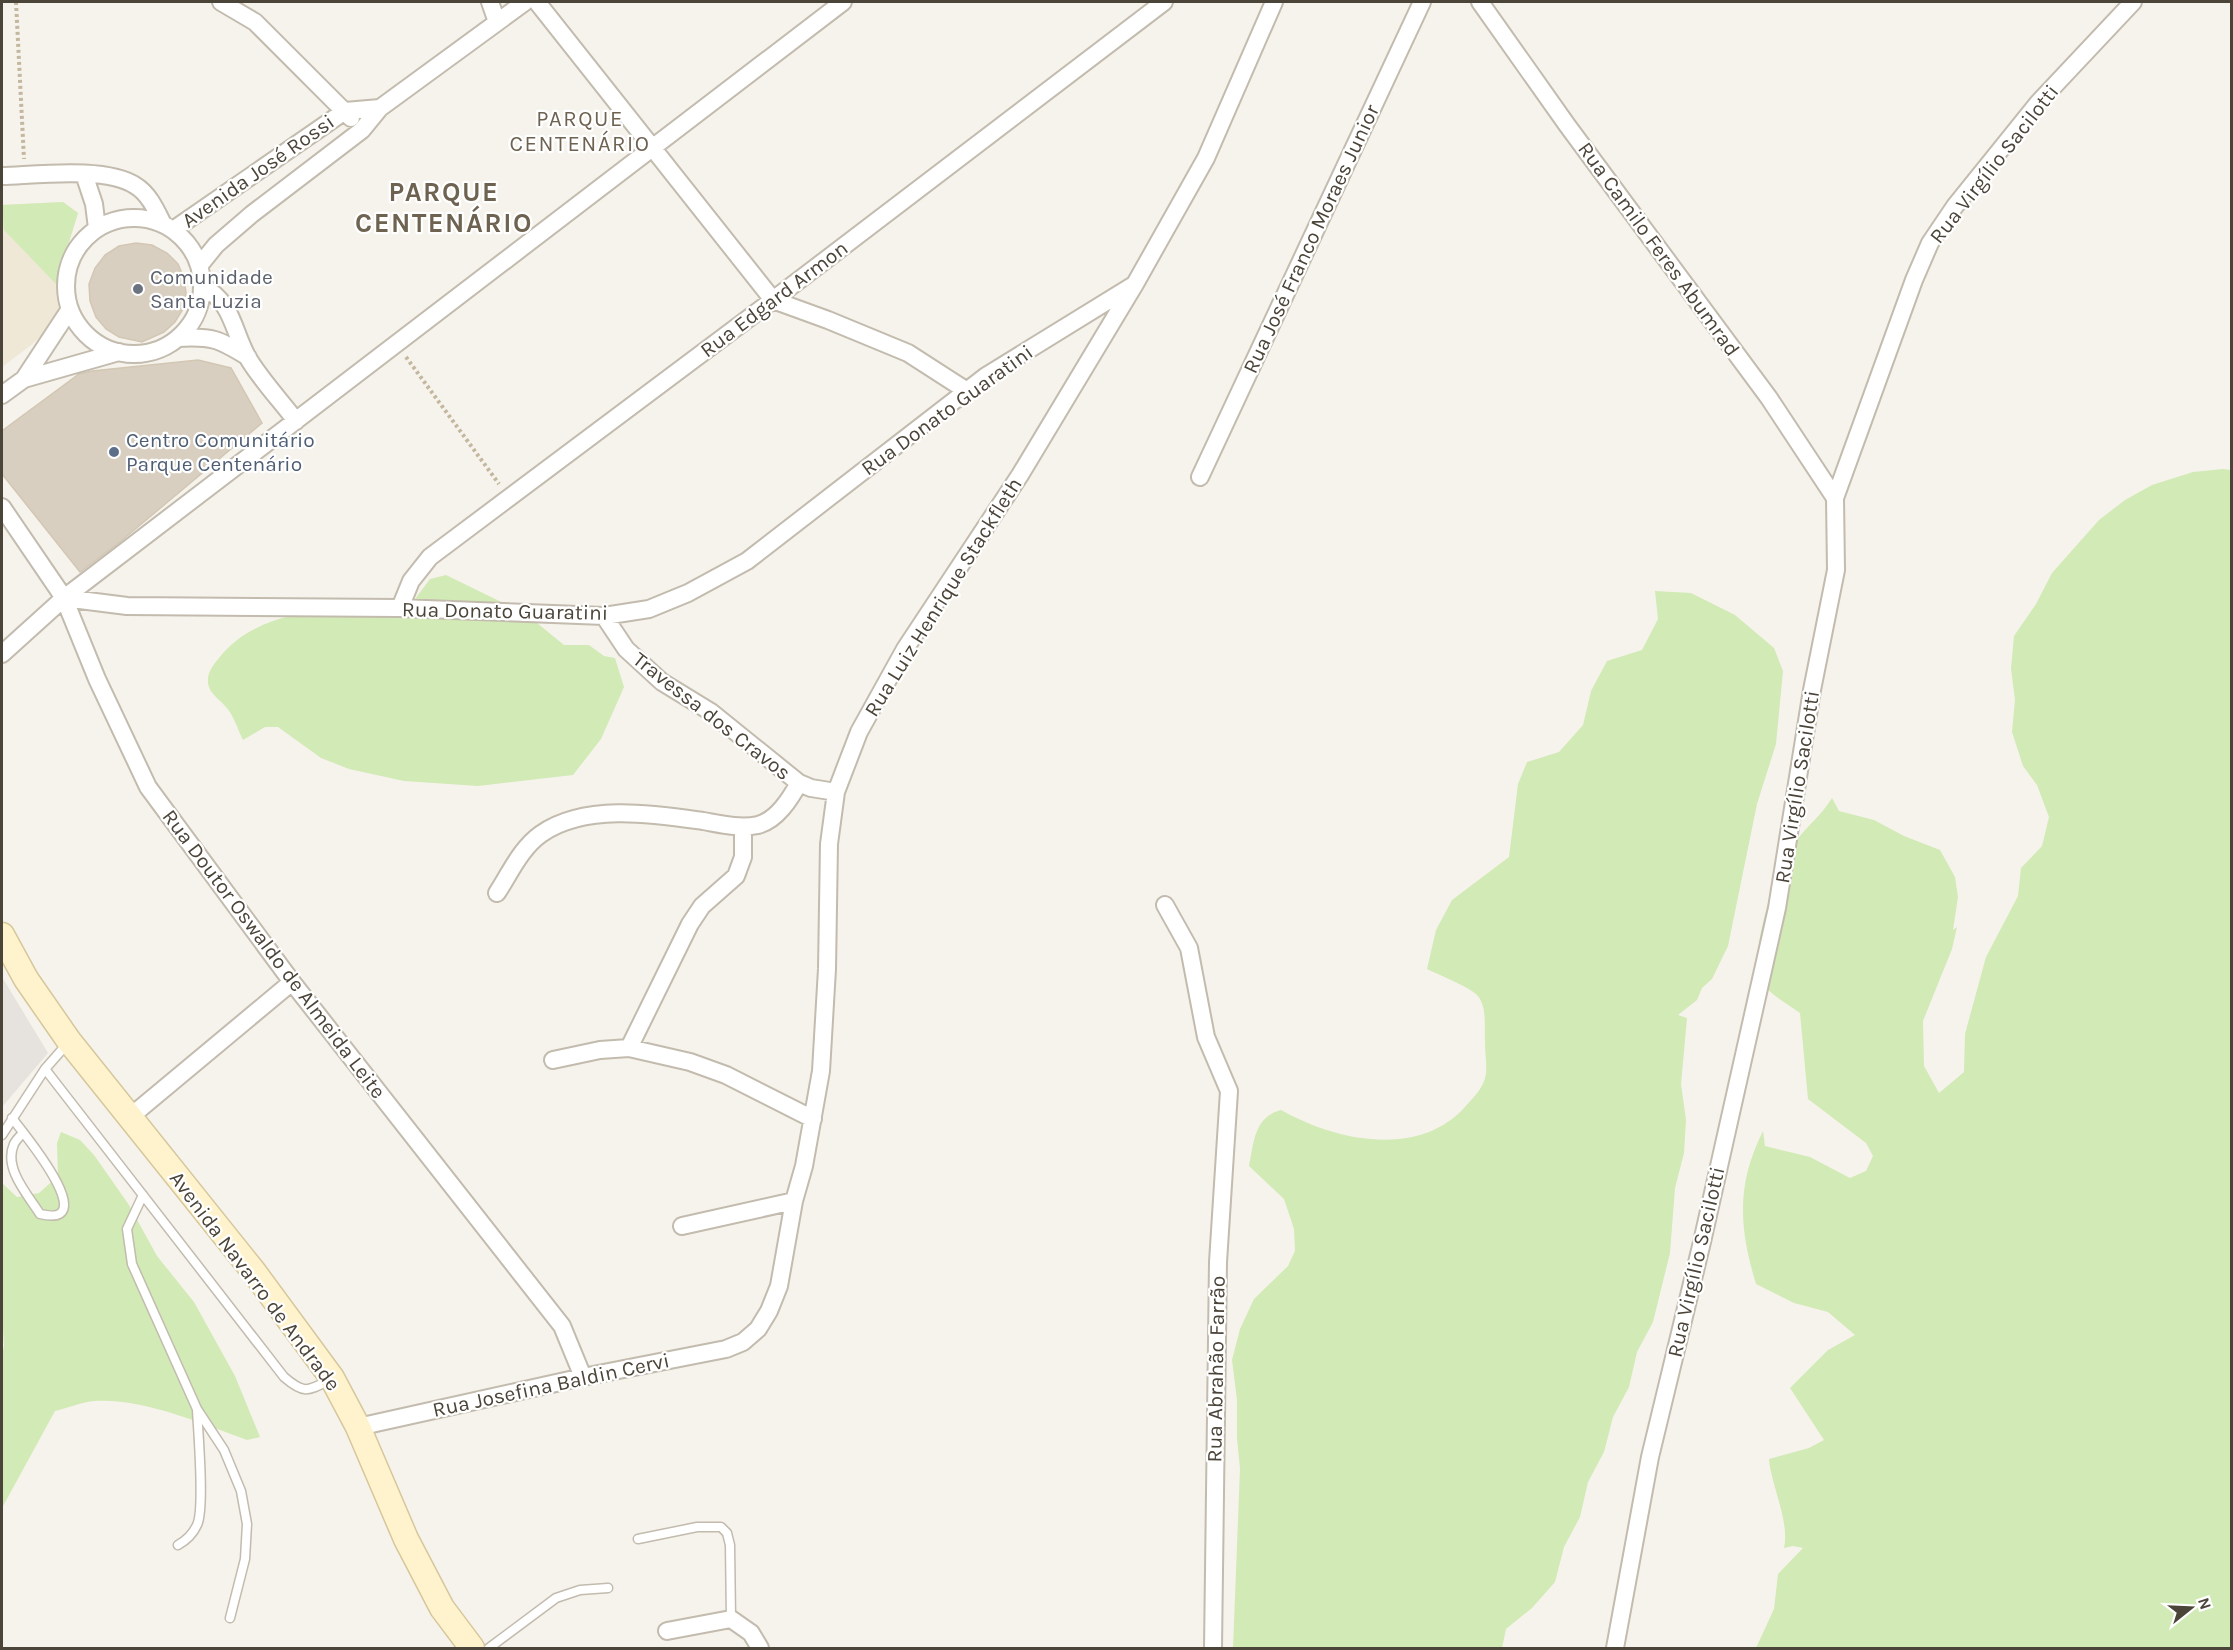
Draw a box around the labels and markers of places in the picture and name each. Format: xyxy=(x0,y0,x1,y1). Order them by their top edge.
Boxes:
place label: Comunidade Santa Luzia xyxy=(150,265,273,313)
marker: Comunidade Santa Luzia xyxy=(131,282,145,296)
place label: Centro Comunitário Parque Centenário xyxy=(126,428,315,476)
marker: Centro Comunitário Parque Centenário xyxy=(107,445,121,459)

